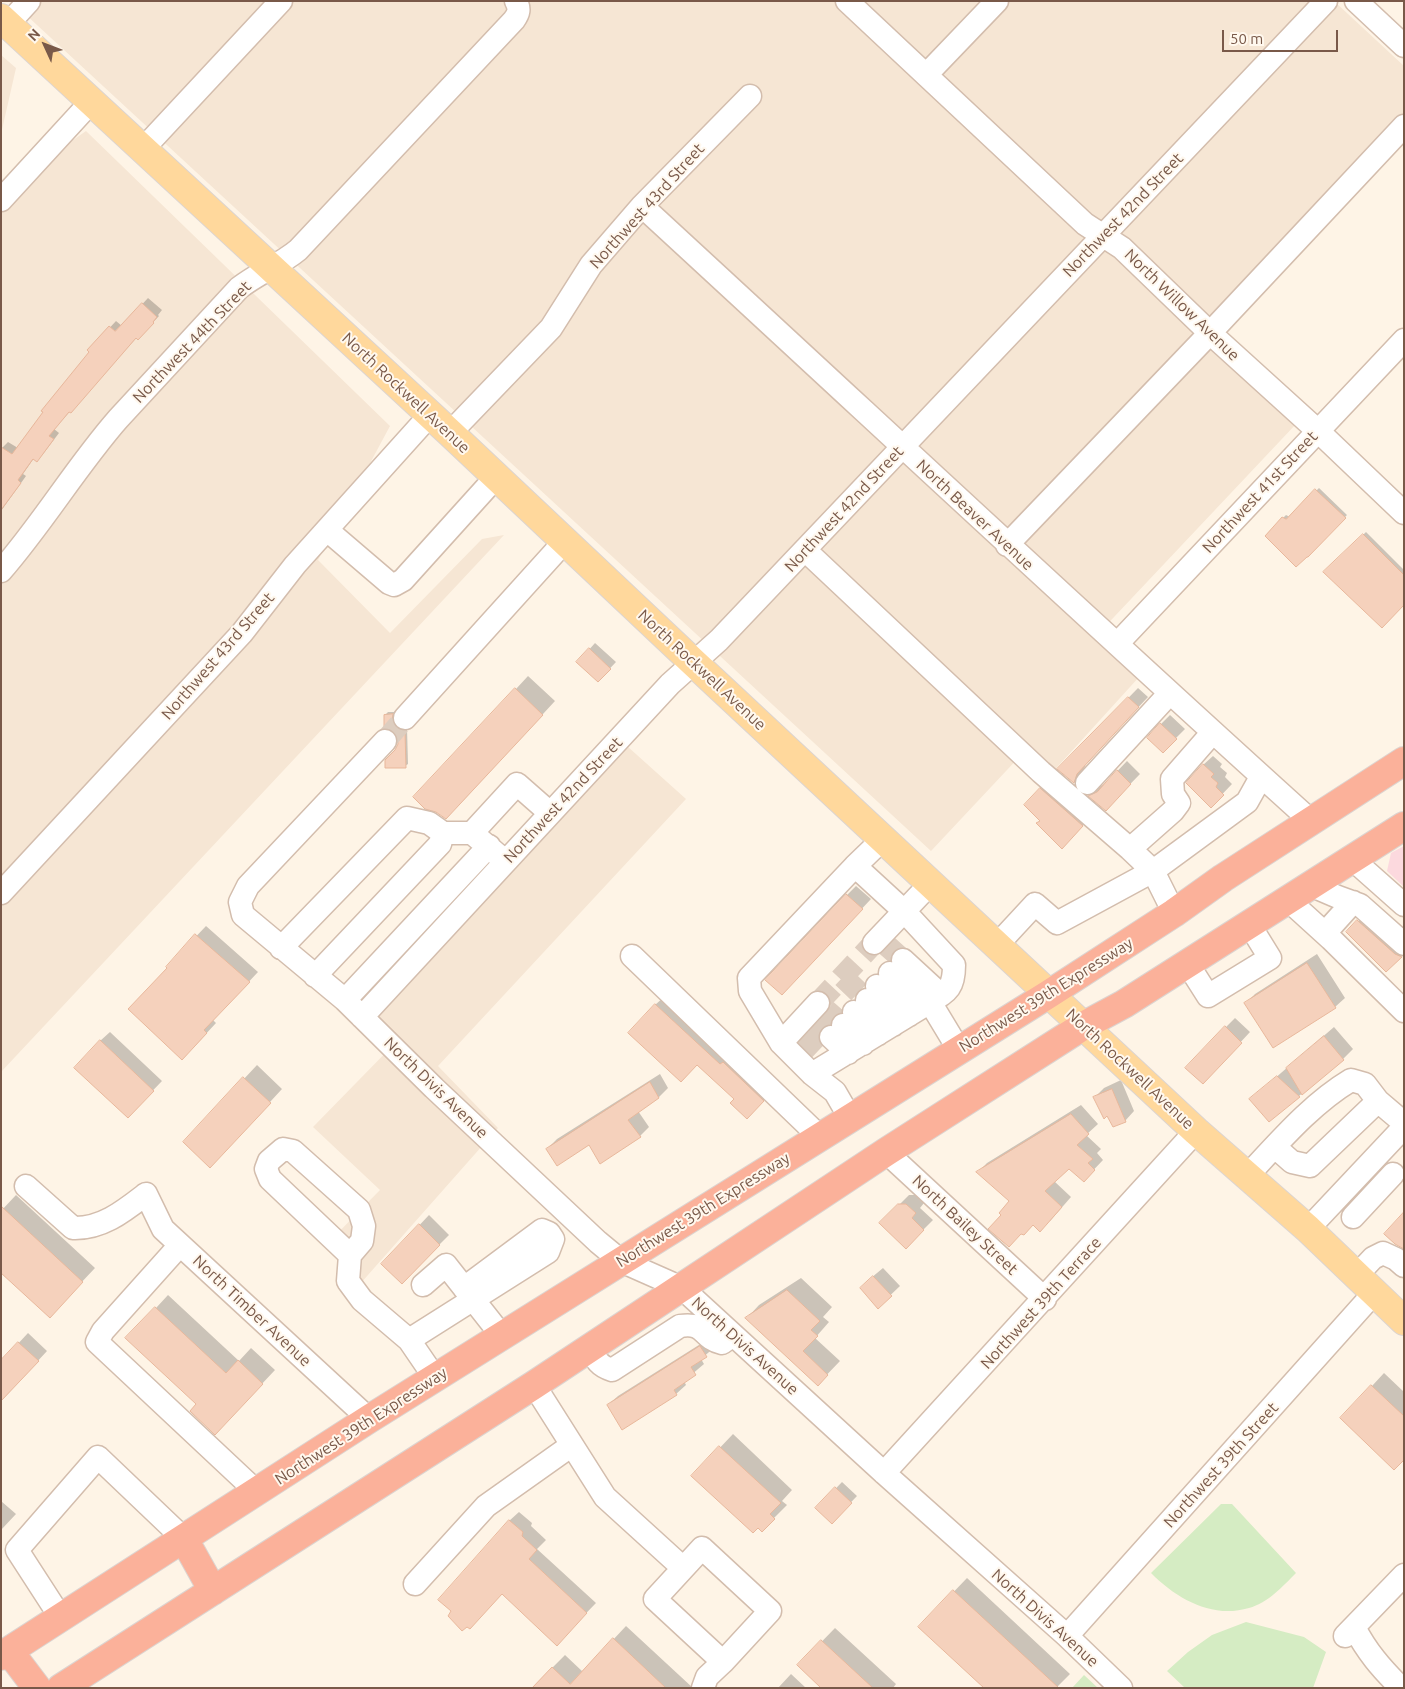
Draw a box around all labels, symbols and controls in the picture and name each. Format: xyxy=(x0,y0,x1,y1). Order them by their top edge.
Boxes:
north arrow xyxy=(20,20,70,70)
scale bar xyxy=(1225,20,1341,52)
text: N xyxy=(25,25,43,44)
text: 50 m xyxy=(1230,30,1263,47)
street label: Northwest 43rd Street xyxy=(586,139,708,273)
street label: Northwest 42nd Street xyxy=(1059,149,1187,281)
street label: North Willow Avenue xyxy=(1120,245,1244,365)
street label: Northwest 44th Street xyxy=(129,277,255,407)
street label: North Rockwell Avenue xyxy=(338,329,474,457)
street label: Northwest 41st Street xyxy=(1198,427,1322,557)
street label: Northwest 42nd Street xyxy=(781,442,907,576)
street label: North Beaver Avenue xyxy=(912,456,1038,574)
street label: Northwest 43rd Street xyxy=(158,589,278,723)
street label: North Rockwell Avenue xyxy=(634,606,770,734)
street label: Northwest 42nd Street xyxy=(500,733,626,867)
street label: Northwest 39th Expressway xyxy=(956,934,1136,1056)
street label: North Rockwell Avenue xyxy=(1062,1005,1198,1133)
street label: North Divis Avenue xyxy=(380,1033,492,1143)
street label: Northwest 39th Expressway xyxy=(613,1149,793,1271)
street label: North Bailey Street xyxy=(908,1171,1022,1279)
street label: Northwest 39th Terrace xyxy=(977,1233,1105,1373)
street label: North Timber Avenue xyxy=(189,1251,315,1371)
street label: North Divis Avenue xyxy=(688,1293,802,1399)
street label: Northwest 39th Expressway xyxy=(271,1363,451,1489)
street label: Northwest 39th Street xyxy=(1160,1398,1282,1532)
street label: North Divis Avenue xyxy=(988,1565,1102,1671)

